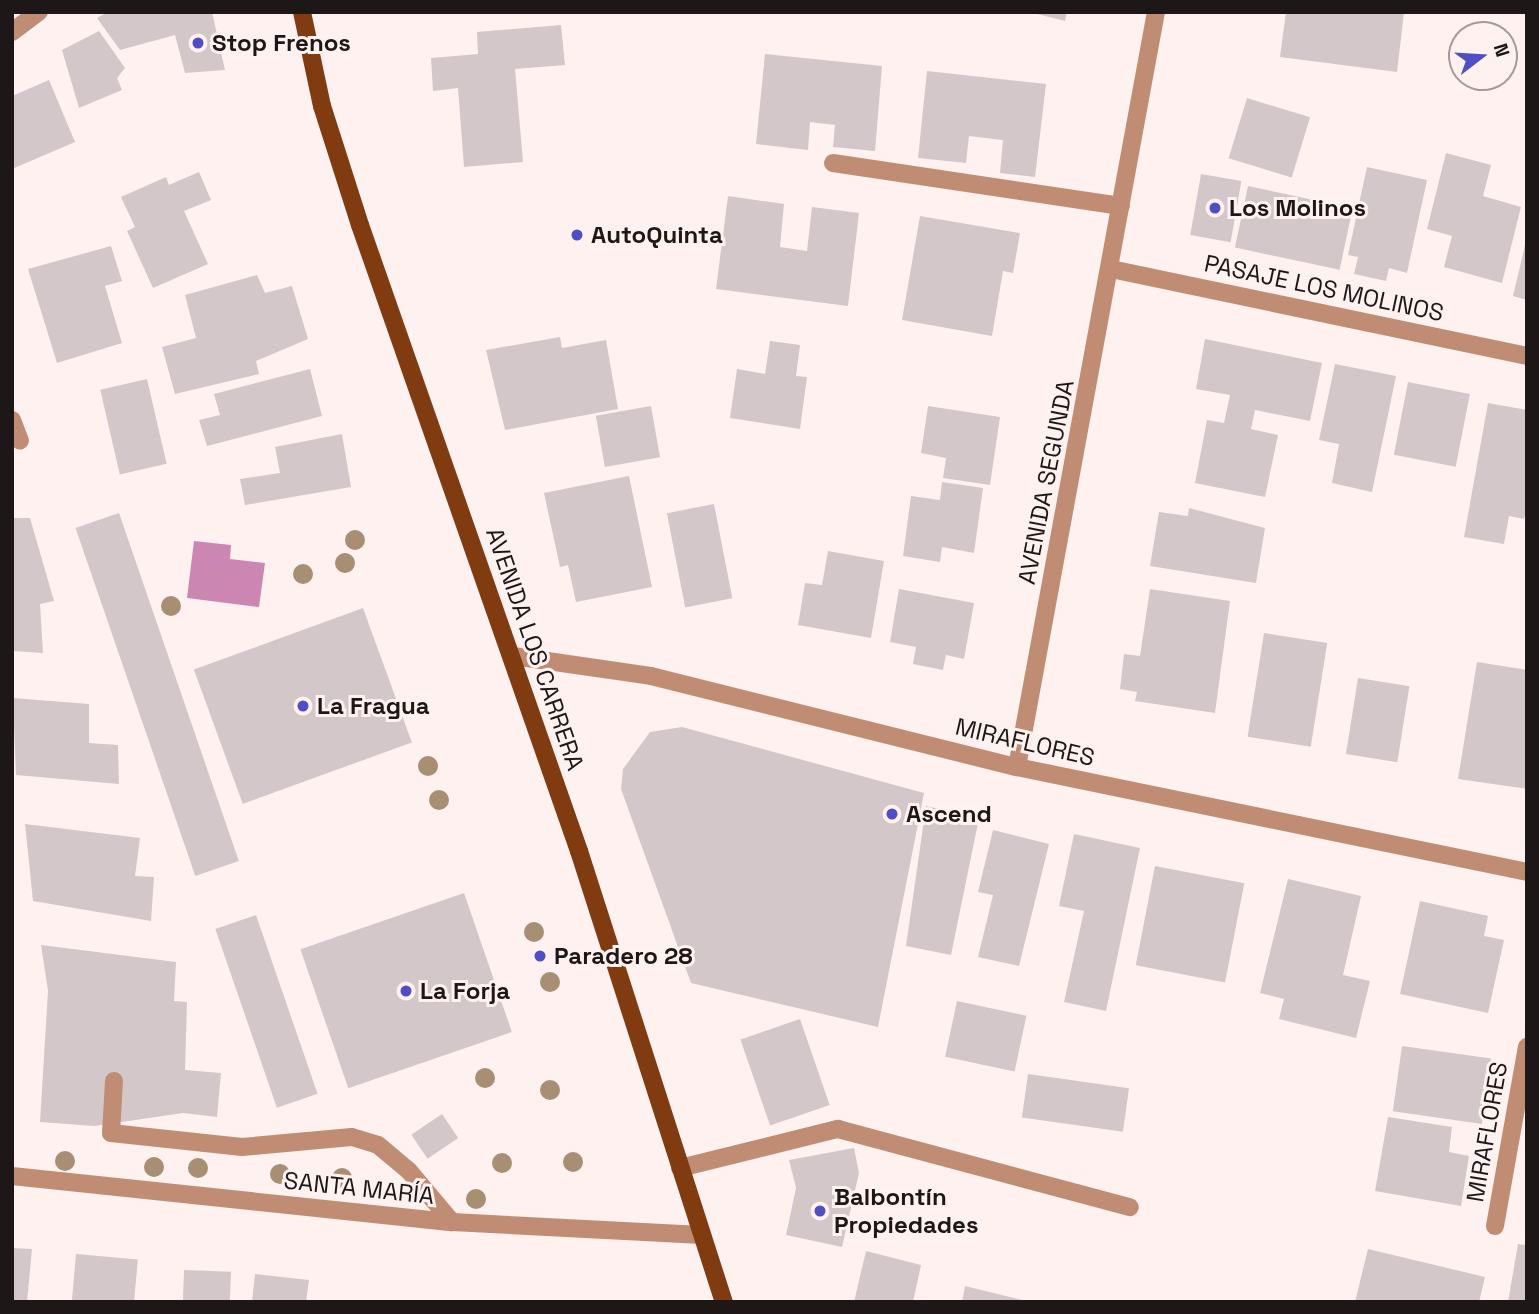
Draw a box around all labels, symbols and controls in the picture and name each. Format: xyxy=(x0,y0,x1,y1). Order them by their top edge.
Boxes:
north arrow xyxy=(1448,21,1518,91)
place label: Stop Frenos xyxy=(212,29,351,57)
marker: Stop Frenos xyxy=(190,35,206,51)
text: N xyxy=(1488,41,1515,60)
place label: Los Molinos xyxy=(1229,194,1366,222)
marker: Los Molinos xyxy=(1207,200,1223,216)
place label: AutoQuinta xyxy=(591,221,723,249)
marker: AutoQuinta xyxy=(569,227,585,243)
street label: PASAJE LOS MOLINOS xyxy=(1202,249,1446,327)
street label: AVENIDA SEGUNDA xyxy=(1012,377,1080,587)
street label: AVENIDA LOS CARRERA xyxy=(480,524,590,774)
place label: La Fragua xyxy=(317,692,430,720)
marker: La Fragua xyxy=(295,698,311,714)
street label: MIRAFLORES xyxy=(953,712,1097,772)
place label: Ascend xyxy=(906,800,992,828)
marker: Ascend xyxy=(884,806,900,822)
place label: Paradero 28 xyxy=(554,942,693,970)
marker: Paradero 28 xyxy=(532,948,548,964)
place label: La Forja xyxy=(420,977,510,1005)
marker: La Forja xyxy=(398,983,414,999)
street label: MIRAFLORES xyxy=(1460,1060,1514,1204)
street label: SANTA MARÍA xyxy=(282,1166,436,1210)
place label: Balbontín Propiedades xyxy=(834,1183,978,1239)
marker: Balbontín Propiedades xyxy=(812,1203,828,1219)

